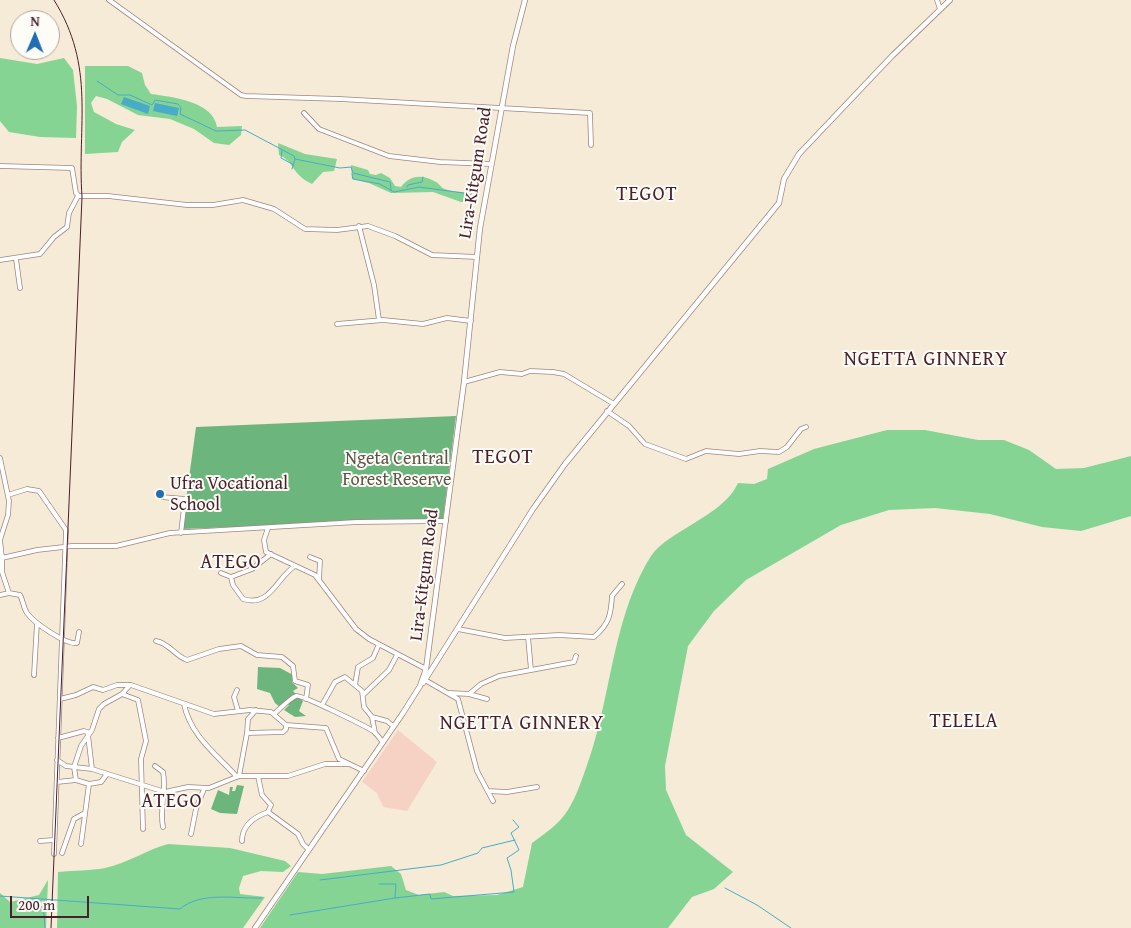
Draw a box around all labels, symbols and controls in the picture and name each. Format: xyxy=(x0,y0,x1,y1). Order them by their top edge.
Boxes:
north arrow xyxy=(10,10,60,60)
text: N xyxy=(30,11,40,31)
street label: Lira-Kitgum Road xyxy=(455,106,497,240)
district label: TEGOT xyxy=(616,183,678,207)
district label: NGETTA GINNERY xyxy=(842,348,1010,372)
district label: TEGOT xyxy=(472,446,534,470)
park label: Ngeta Central Forest Reserve xyxy=(342,448,452,490)
place label: Ufra Vocational School xyxy=(170,473,288,516)
marker: Ufra Vocational School xyxy=(154,488,166,500)
street label: Lira-Kitgum Road xyxy=(406,508,444,642)
district label: ATEGO xyxy=(200,551,262,575)
district label: TELELA xyxy=(929,710,999,734)
district label: NGETTA GINNERY xyxy=(438,712,606,736)
district label: ATEGO xyxy=(141,790,203,814)
scale bar xyxy=(12,886,91,918)
text: 200 m xyxy=(18,894,55,915)

